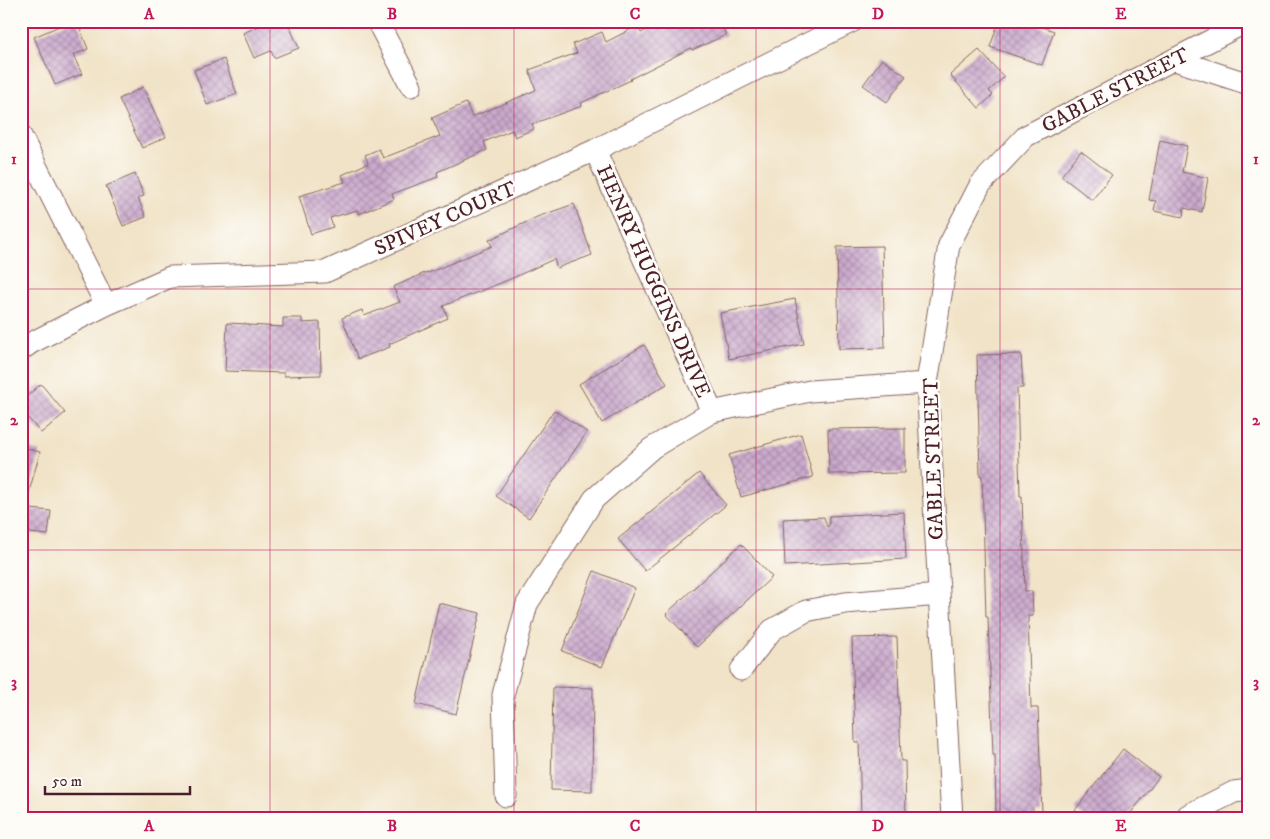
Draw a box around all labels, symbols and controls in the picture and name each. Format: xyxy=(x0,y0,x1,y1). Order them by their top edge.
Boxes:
text: A xyxy=(143,4,155,24)
text: B xyxy=(387,4,397,24)
text: C xyxy=(630,4,640,24)
text: D xyxy=(872,4,884,24)
text: E xyxy=(1115,4,1127,24)
street label: GABLE STREET xyxy=(1037,42,1194,139)
text: 1 xyxy=(11,149,17,169)
text: 1 xyxy=(1253,149,1259,169)
street label: HENRY HUGGINS DRIVE xyxy=(590,161,716,402)
street label: SPIVEY COURT xyxy=(370,176,520,262)
street label: GABLE STREET xyxy=(918,377,950,541)
text: 2 xyxy=(10,410,19,430)
text: 2 xyxy=(1252,410,1261,430)
text: 3 xyxy=(11,672,17,692)
text: 3 xyxy=(1253,672,1259,692)
scale bar xyxy=(45,764,190,796)
text: 50 m xyxy=(52,772,82,791)
text: A xyxy=(143,816,155,836)
text: B xyxy=(387,816,397,836)
text: C xyxy=(630,816,640,836)
text: D xyxy=(872,816,884,836)
text: E xyxy=(1115,816,1127,836)

